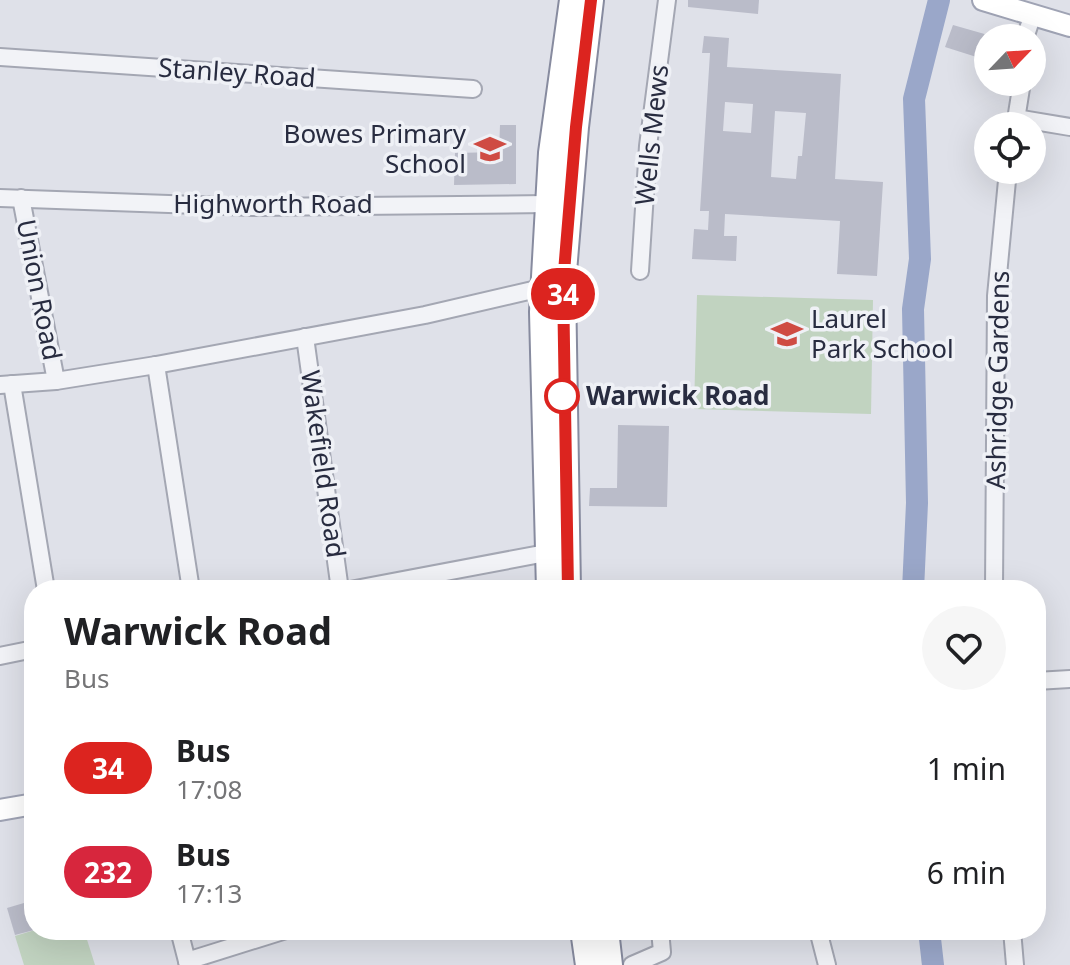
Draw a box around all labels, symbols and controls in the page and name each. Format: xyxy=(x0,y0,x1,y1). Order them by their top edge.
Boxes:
north arrow xyxy=(974,24,1046,96)
map controls xyxy=(974,24,1046,184)
street label: Stanley Road xyxy=(157,49,317,95)
street label: Wells Mews xyxy=(626,63,676,207)
button: locate xyxy=(974,112,1046,184)
place label: Bowes Primary School xyxy=(284,115,467,181)
school or university icon: Bowes Primary School xyxy=(473,132,507,166)
street label: Highworth Road xyxy=(173,185,373,221)
street label: Union Road xyxy=(9,216,71,363)
line badge: 34 xyxy=(527,268,599,320)
street label: Ashridge Gardens xyxy=(977,270,1017,490)
text: 34 xyxy=(547,275,579,313)
place label: Laurel Park School xyxy=(811,300,954,366)
school or university icon: Laurel Park School xyxy=(770,317,804,351)
street label: Wakefield Road xyxy=(293,368,355,560)
place label: Warwick Road xyxy=(586,377,769,413)
marker: Warwick Road xyxy=(545,379,579,413)
text: Warwick Road xyxy=(64,604,332,656)
button: heart xyxy=(922,606,1006,690)
text: Bus xyxy=(64,660,109,696)
text: Bus xyxy=(176,730,231,771)
text: 1 min xyxy=(927,748,1006,789)
text: 34 xyxy=(92,749,124,787)
text: 17:08 xyxy=(176,771,242,807)
text: Bus xyxy=(176,834,231,875)
text: 6 min xyxy=(927,852,1006,893)
text: 232 xyxy=(84,853,132,891)
text: 17:13 xyxy=(176,875,242,911)

